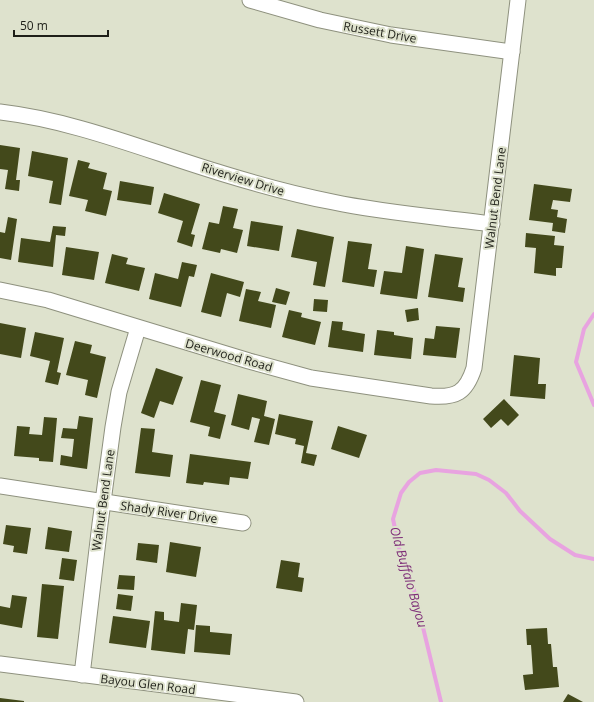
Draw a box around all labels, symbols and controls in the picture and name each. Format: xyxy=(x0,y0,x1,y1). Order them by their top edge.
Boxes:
scale bar xyxy=(14,12,108,38)
text: 50 m xyxy=(20,17,48,34)
street label: Russett Drive xyxy=(342,17,418,47)
street label: Walnut Bend Lane xyxy=(480,146,510,250)
street label: Riverview Drive xyxy=(200,158,287,200)
street label: Deerwood Road xyxy=(183,334,275,376)
street label: Walnut Bend Lane xyxy=(87,448,119,552)
street label: Shady River Drive xyxy=(119,497,219,527)
water label: Old Buffalo Bayou xyxy=(386,524,432,630)
street label: Bayou Glen Road xyxy=(99,670,197,698)

